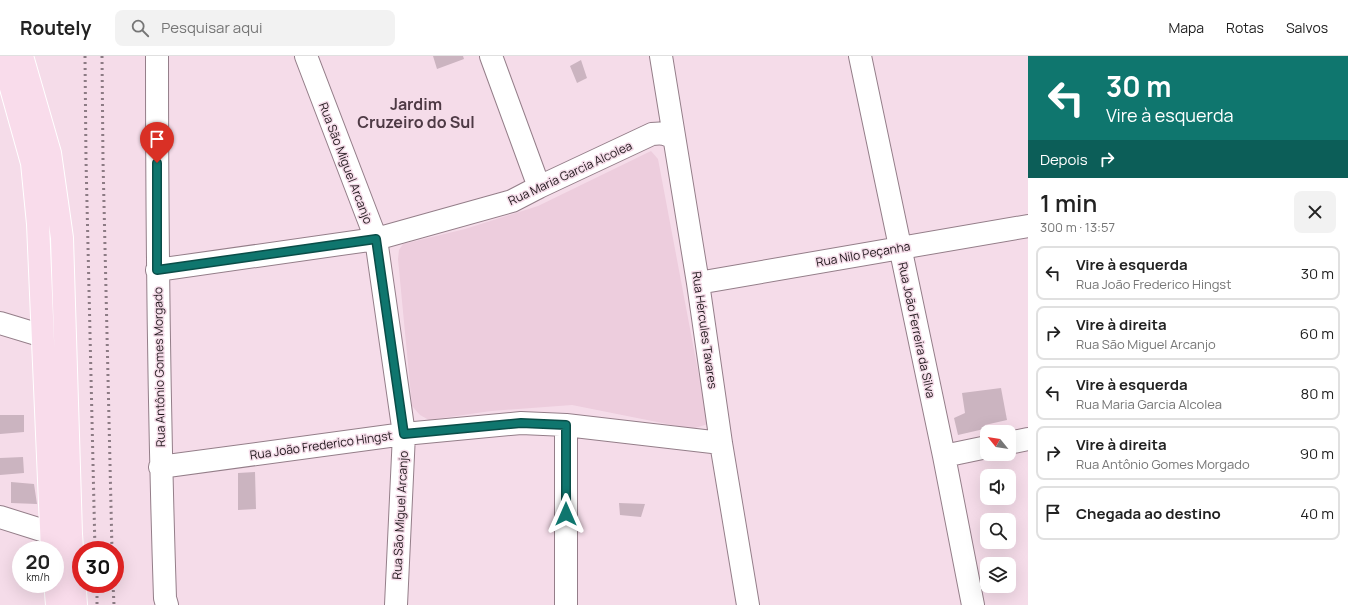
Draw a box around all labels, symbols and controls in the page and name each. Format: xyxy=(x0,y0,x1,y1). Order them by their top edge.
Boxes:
search box xyxy=(115,10,395,46)
text: Routely xyxy=(20,15,91,41)
icon: search xyxy=(129,17,151,39)
text: Pesquisar aqui xyxy=(161,17,262,38)
text: Mapa xyxy=(1168,18,1204,37)
text: Rotas xyxy=(1226,18,1264,37)
text: Salvos xyxy=(1286,18,1328,37)
text: 30 m xyxy=(1106,67,1171,105)
icon: left xyxy=(1040,72,1092,124)
district label: Jardim Cruzeiro do Sul xyxy=(357,93,475,133)
street label: Rua São Miguel Arcanjo xyxy=(315,100,377,226)
text: Vire à esquerda xyxy=(1106,103,1234,127)
pin xyxy=(140,122,174,163)
icon: arrive xyxy=(146,128,168,150)
street label: Rua Maria Garcia Alcolea xyxy=(505,137,635,209)
icon: right xyxy=(1096,148,1118,170)
text: Depois xyxy=(1040,149,1088,170)
text: 1 min xyxy=(1040,186,1097,219)
button: close xyxy=(1294,191,1336,233)
text: 300 m · 13:57 xyxy=(1040,218,1115,236)
street label: Rua Nilo Peçanha xyxy=(814,237,912,271)
text: Vire à esquerda xyxy=(1076,254,1188,275)
street label: Rua João Ferreira da Silva xyxy=(894,260,940,400)
icon: left xyxy=(1042,262,1064,284)
text: 30 m xyxy=(1301,263,1334,284)
street label: Rua Hércules Tavares xyxy=(688,270,722,390)
text: Rua João Frederico Hingst xyxy=(1076,275,1231,293)
street label: Rua Antônio Gomes Morgado xyxy=(149,287,169,447)
text: Vire à direita xyxy=(1076,314,1167,335)
icon: right xyxy=(1042,322,1064,344)
text: 60 m xyxy=(1300,323,1334,344)
text: Rua São Miguel Arcanjo xyxy=(1076,335,1216,353)
text: Vire à esquerda xyxy=(1076,374,1188,395)
icon: left xyxy=(1042,382,1064,404)
text: 80 m xyxy=(1300,383,1334,404)
text: Rua Maria Garcia Alcolea xyxy=(1076,395,1222,413)
north arrow xyxy=(980,425,1016,461)
map controls xyxy=(980,425,1016,593)
street label: Rua João Frederico Hingst xyxy=(249,427,393,463)
text: Vire à direita xyxy=(1076,434,1167,455)
icon: right xyxy=(1042,442,1064,464)
text: 90 m xyxy=(1300,443,1334,464)
street label: Rua São Miguel Arcanjo xyxy=(388,450,412,580)
text: Rua Antônio Gomes Morgado xyxy=(1076,455,1250,473)
button: sound xyxy=(980,469,1016,505)
position arrow xyxy=(545,493,587,535)
icon: arrive xyxy=(1042,502,1064,524)
text: Chegada ao destino xyxy=(1076,503,1221,524)
text: 40 m xyxy=(1300,503,1334,524)
button: search xyxy=(980,513,1016,549)
speed limit sign: 30 xyxy=(72,541,124,593)
text: 20 xyxy=(25,548,51,575)
button: layers xyxy=(980,557,1016,593)
text: km/h xyxy=(26,570,50,584)

